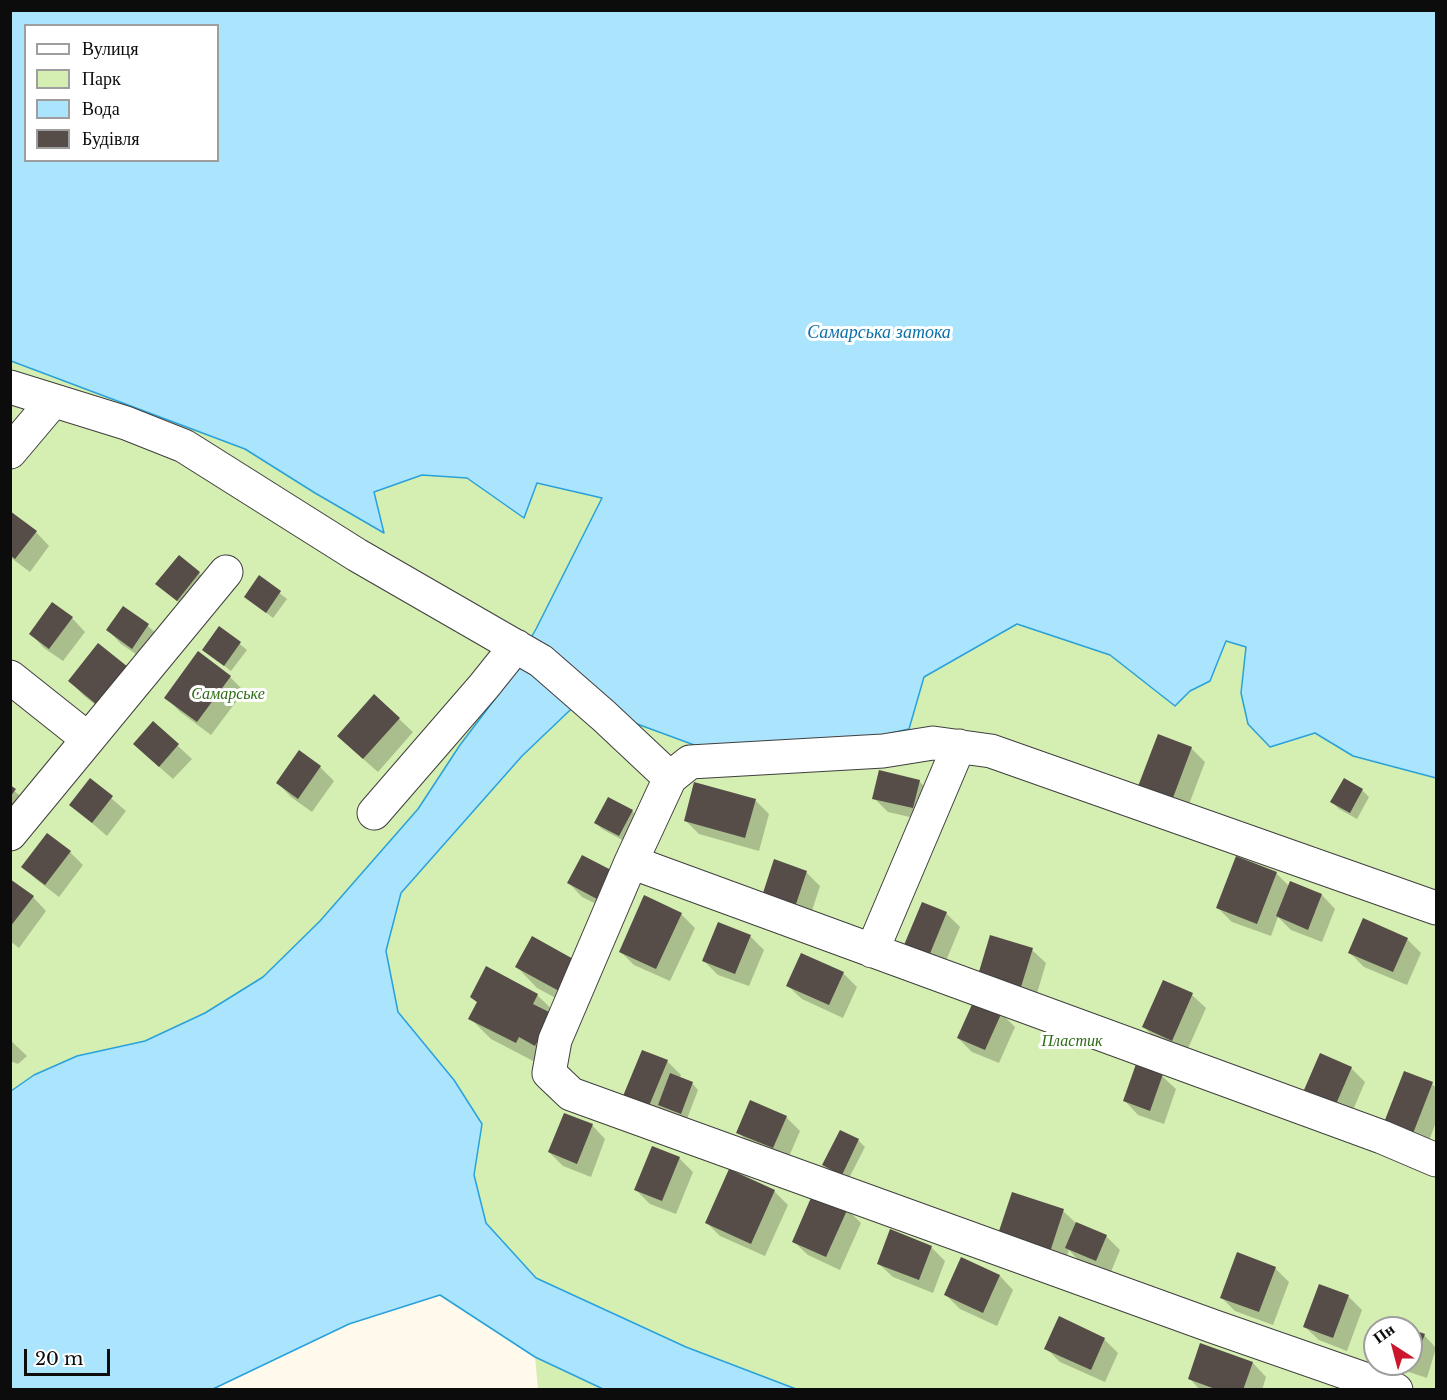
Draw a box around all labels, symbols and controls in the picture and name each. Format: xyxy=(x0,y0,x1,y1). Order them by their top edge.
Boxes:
legend xyxy=(24,24,219,162)
text: Вулиця xyxy=(82,38,139,60)
text: Парк xyxy=(82,68,121,90)
text: Вода xyxy=(82,98,120,120)
text: Будівля xyxy=(82,128,139,150)
water label: Самарська затока xyxy=(807,322,951,344)
park label: Самарське xyxy=(191,684,265,704)
park label: Пластик xyxy=(1042,1031,1102,1051)
north arrow xyxy=(1363,1316,1423,1376)
text: Пн xyxy=(1369,1319,1398,1348)
scale bar xyxy=(27,1337,112,1375)
text: 20 m xyxy=(35,1348,83,1370)

